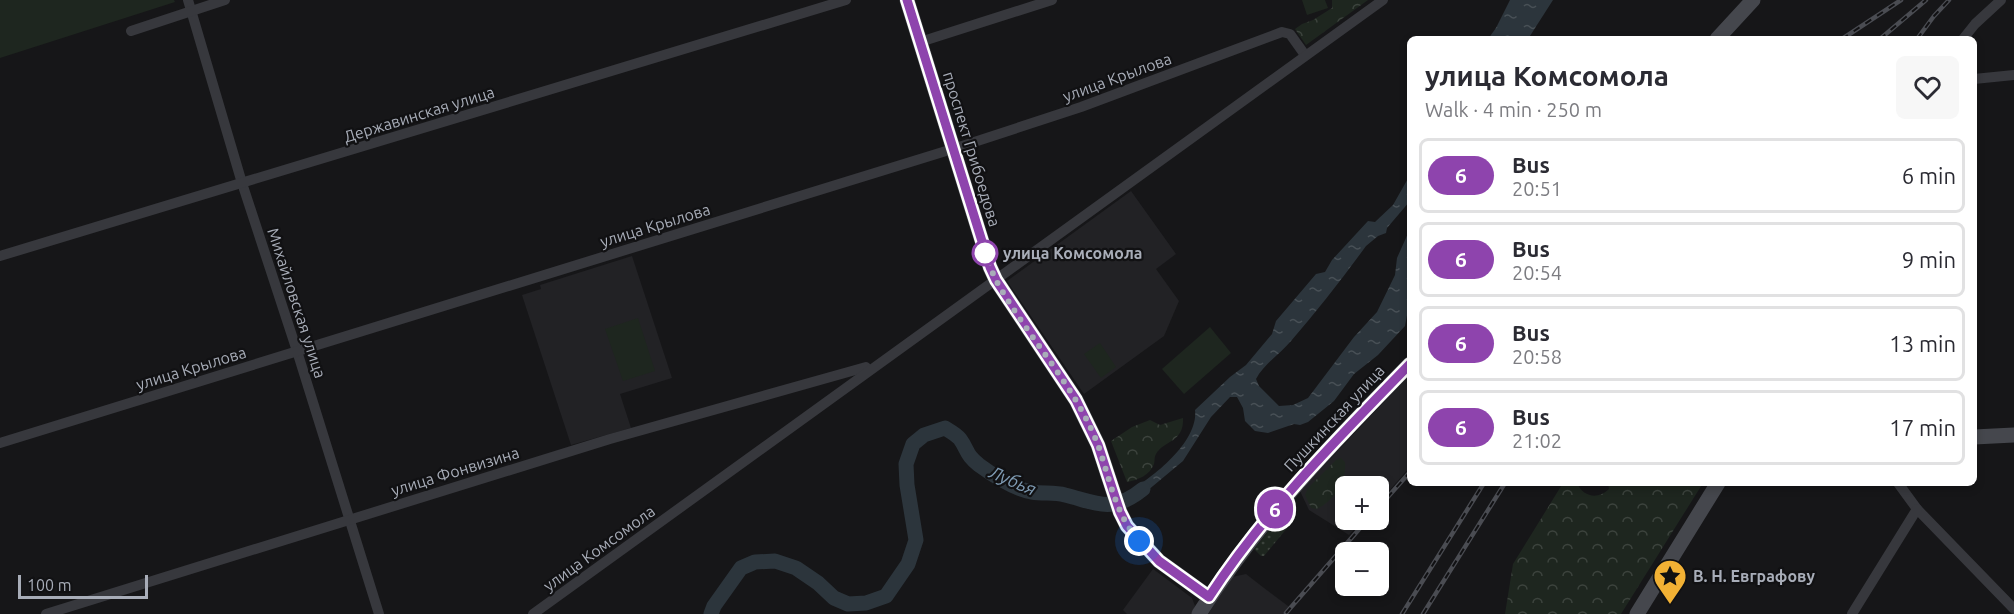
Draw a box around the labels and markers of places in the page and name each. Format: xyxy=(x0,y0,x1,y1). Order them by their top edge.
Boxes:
marker: улица Комсомола xyxy=(972,240,998,266)
place label: улица Комсомола xyxy=(1003,244,1142,262)
place icon: В. Н. Евграфову xyxy=(1652,558,1688,605)
place label: В. Н. Евграфову xyxy=(1693,567,1815,585)

